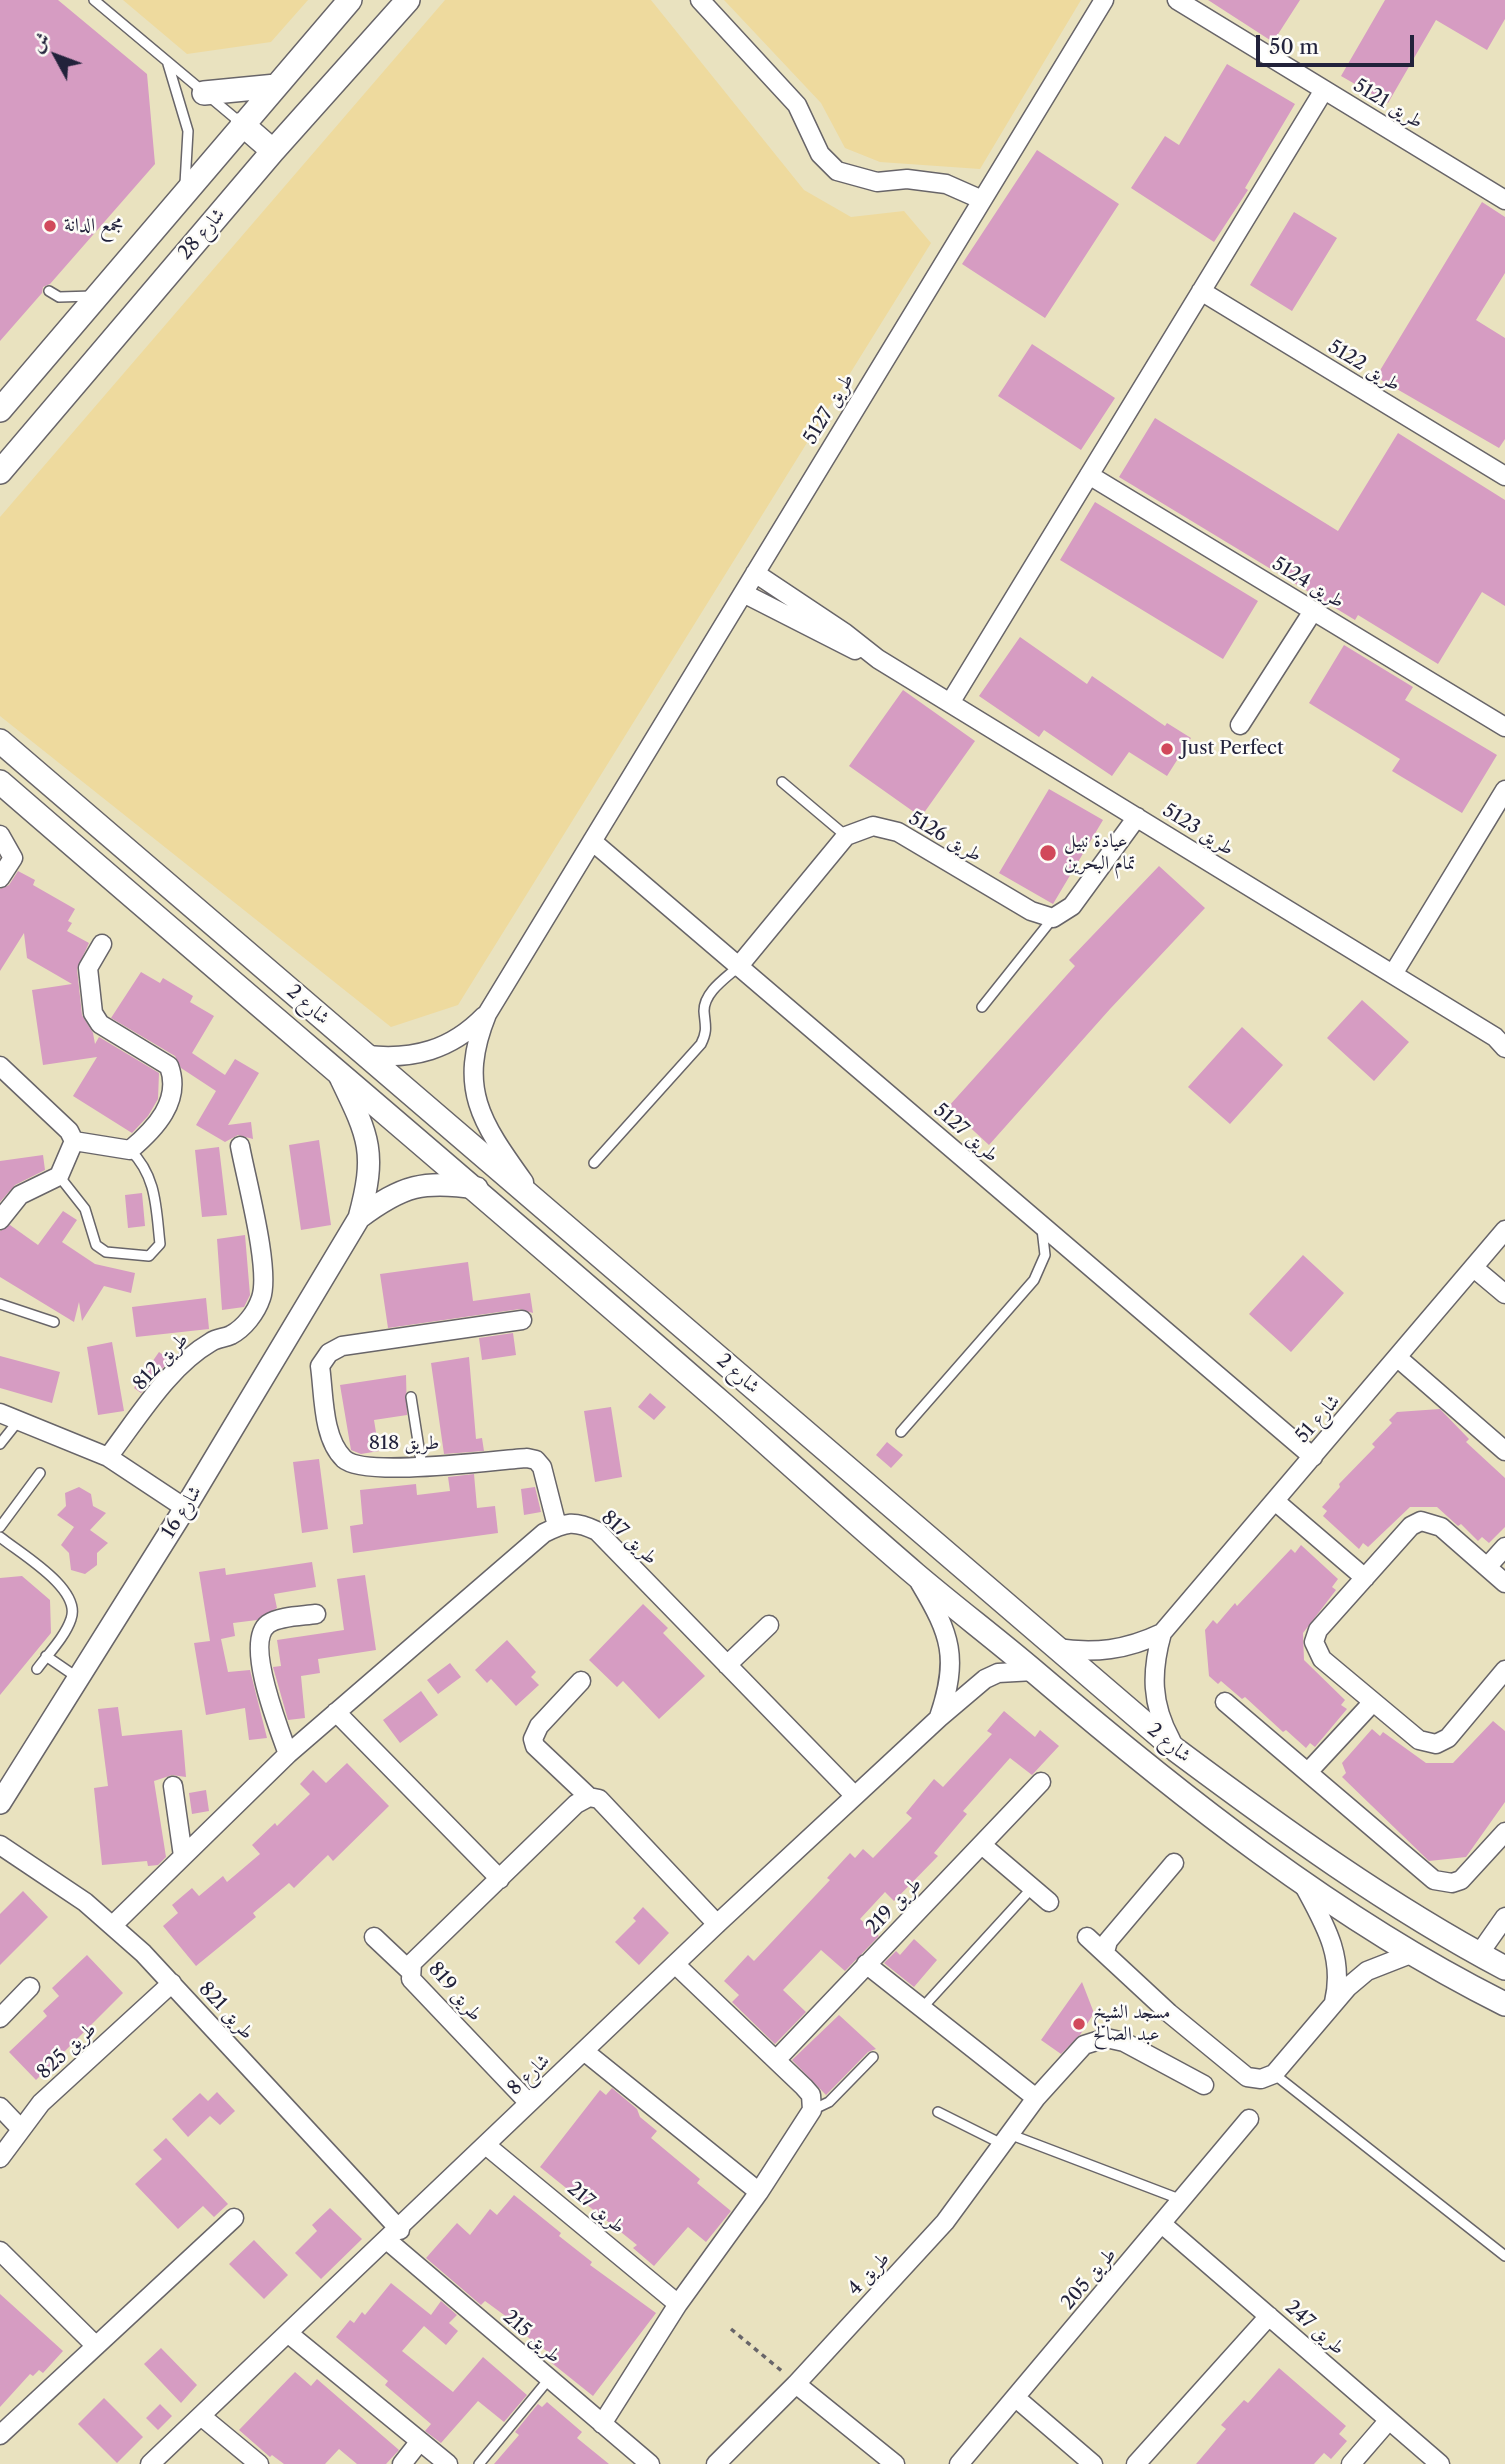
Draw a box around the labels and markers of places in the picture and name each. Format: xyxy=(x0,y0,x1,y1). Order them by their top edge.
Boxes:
place label: مجمع الدانة xyxy=(64,215,123,237)
marker: مجمع الدانة xyxy=(42,218,58,234)
place label: Just Perfect xyxy=(1181,738,1284,760)
marker: Just Perfect xyxy=(1159,741,1175,757)
place label: عيادة نبيل تمام البحرين xyxy=(1064,831,1136,875)
marker: عيادة نبيل تمام البحرين xyxy=(1038,843,1058,863)
place label: مسجد الشيخ عبد الصالح xyxy=(1093,2002,1170,2046)
marker: مسجد الشيخ عبد الصالح xyxy=(1071,2016,1087,2032)

